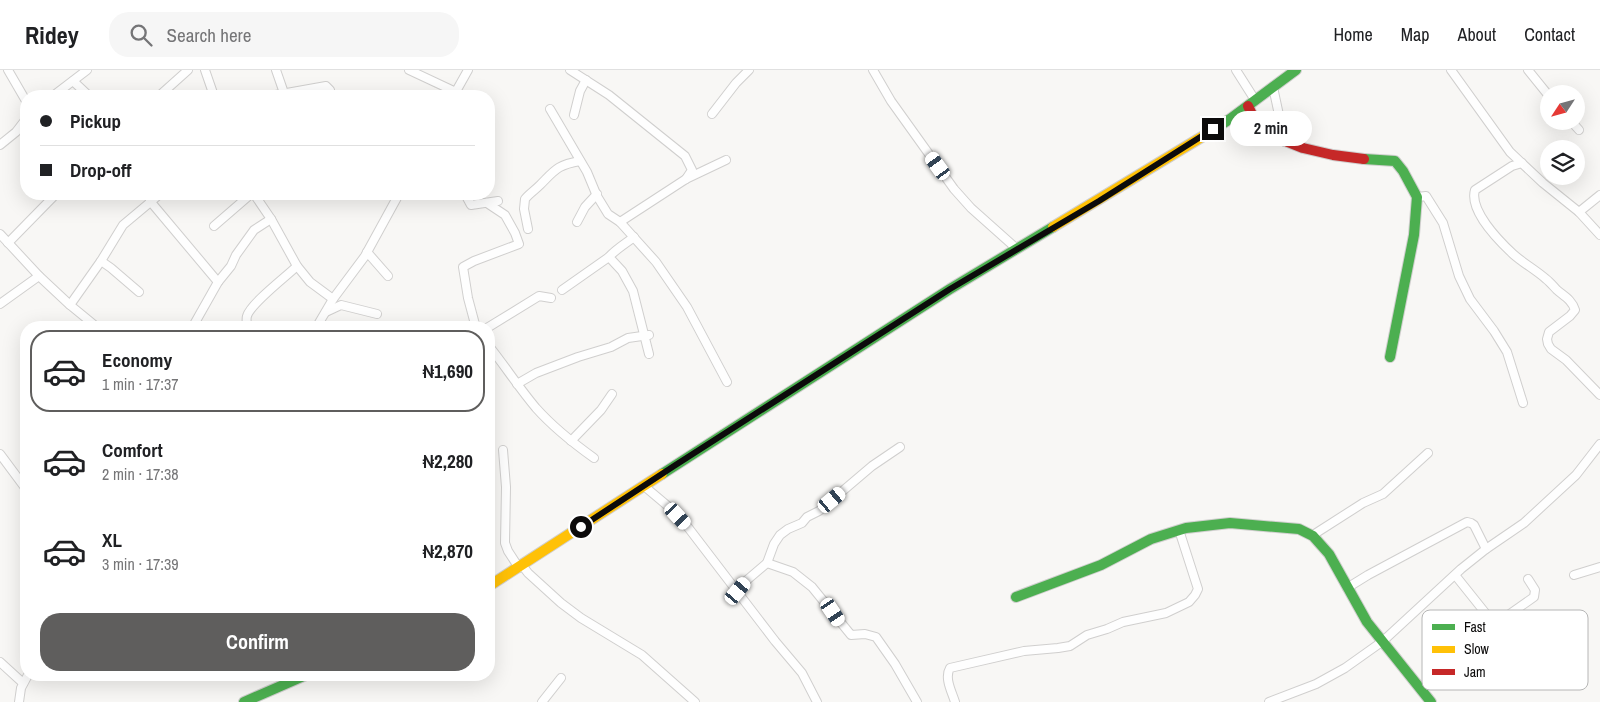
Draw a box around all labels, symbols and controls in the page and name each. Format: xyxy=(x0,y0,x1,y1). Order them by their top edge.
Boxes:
search box xyxy=(109,12,459,57)
text: Ridey xyxy=(25,19,79,51)
icon: search xyxy=(127,21,155,49)
text: Search here xyxy=(167,22,251,48)
text: Home xyxy=(1333,22,1373,47)
text: Map xyxy=(1401,22,1430,47)
text: About xyxy=(1458,22,1496,47)
text: Contact xyxy=(1524,22,1575,47)
north arrow xyxy=(1540,85,1585,130)
map controls xyxy=(1540,85,1585,185)
text: Pickup xyxy=(70,108,121,134)
callout: 2 min xyxy=(1230,112,1313,146)
text: 2 min xyxy=(1254,117,1288,139)
route end xyxy=(1202,118,1224,140)
button: layers xyxy=(1540,140,1585,185)
car xyxy=(923,149,952,183)
text: Drop-off xyxy=(70,157,131,183)
text: Economy xyxy=(102,347,172,373)
icon: car xyxy=(42,349,87,394)
text: ₦1,690 xyxy=(423,358,473,384)
text: 1 min · 17:37 xyxy=(102,373,179,395)
text: Comfort xyxy=(102,437,163,463)
icon: car xyxy=(42,439,87,484)
text: ₦2,280 xyxy=(423,448,473,474)
text: 2 min · 17:38 xyxy=(102,463,179,485)
car xyxy=(815,485,848,515)
car xyxy=(662,500,693,532)
route start xyxy=(570,516,592,538)
text: XL xyxy=(102,527,122,553)
icon: car xyxy=(42,529,87,574)
text: ₦2,870 xyxy=(423,538,473,564)
text: 3 min · 17:39 xyxy=(102,553,179,575)
car xyxy=(722,575,753,607)
car xyxy=(818,595,847,629)
legend xyxy=(1422,610,1588,690)
button: Confirm xyxy=(40,613,475,671)
text: Fast xyxy=(1464,618,1486,636)
text: Slow xyxy=(1464,640,1490,658)
text: Jam xyxy=(1464,663,1486,681)

